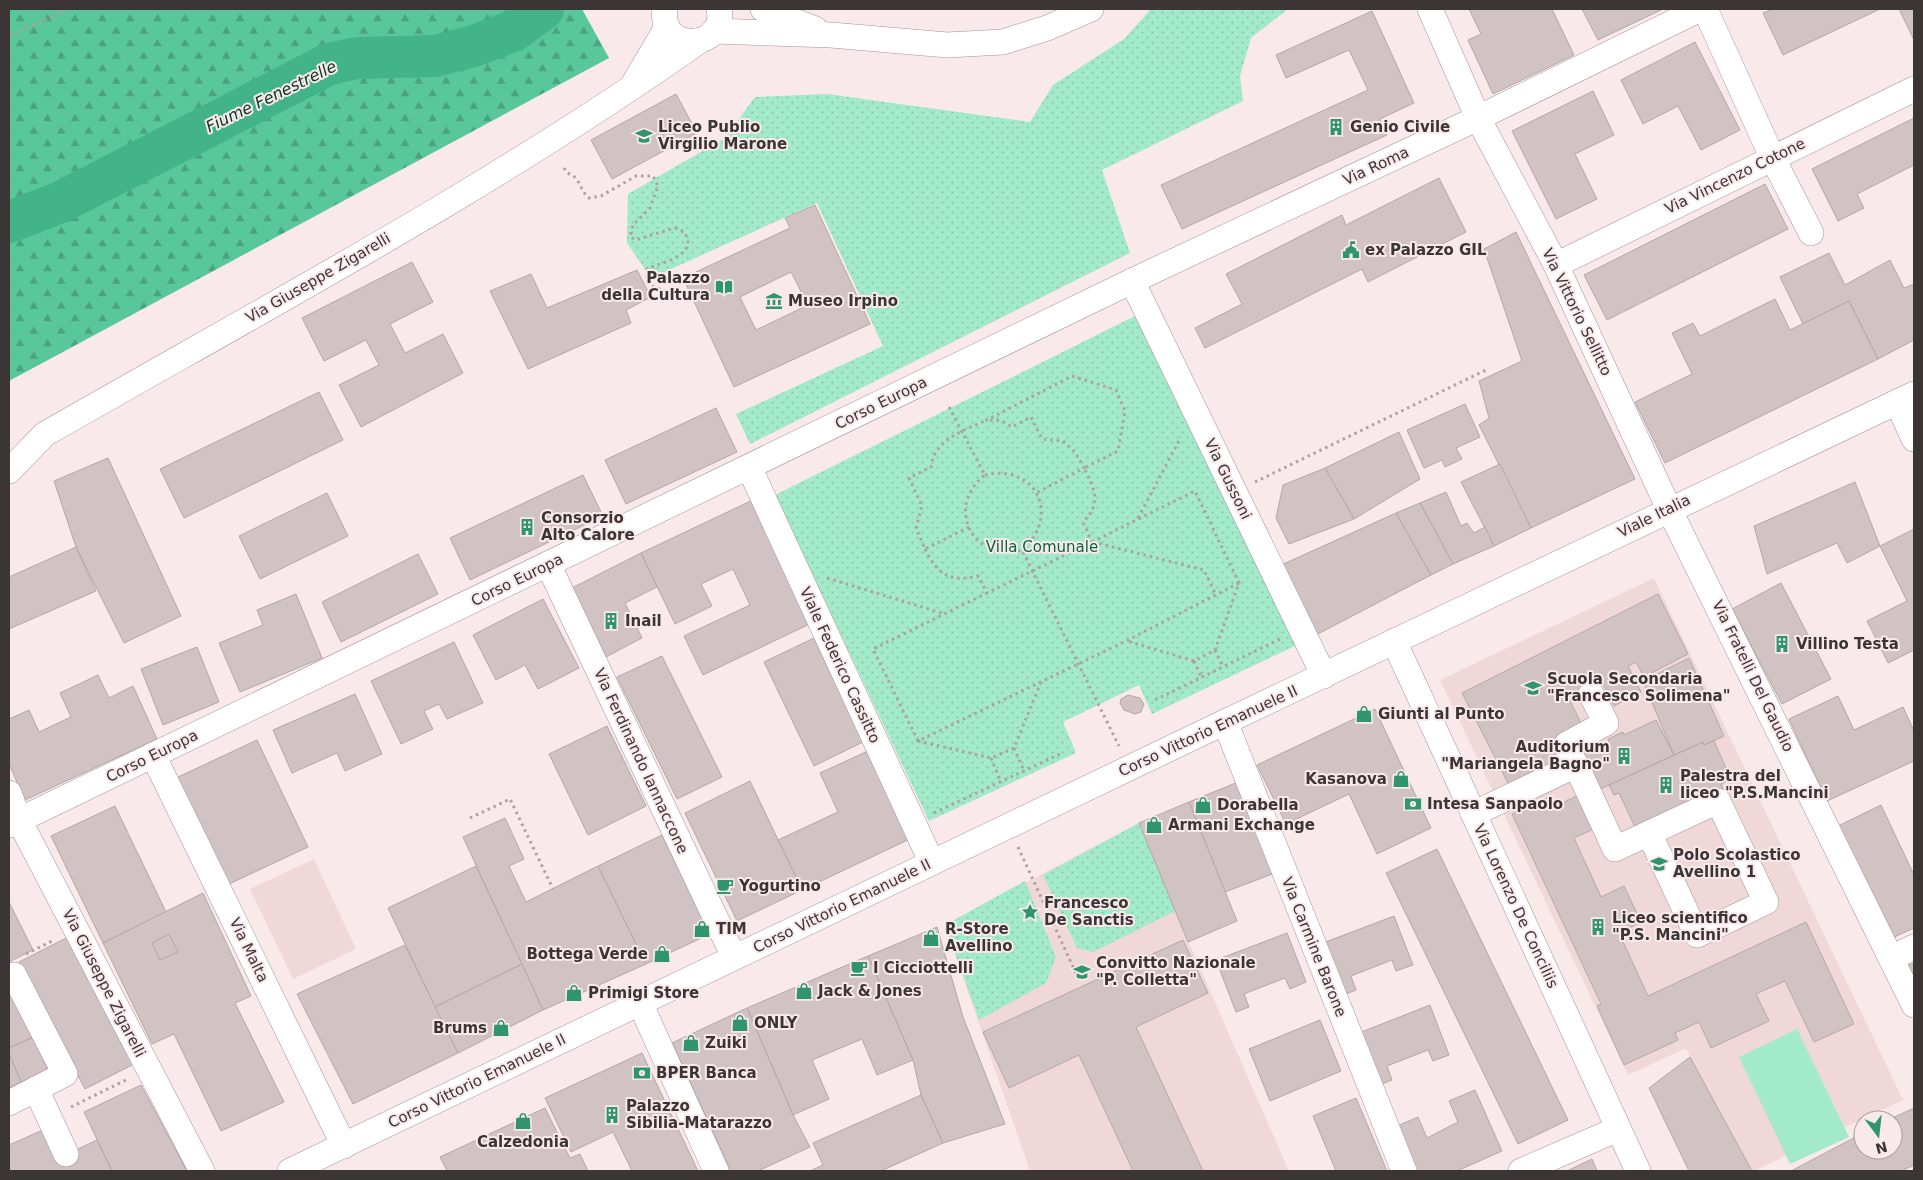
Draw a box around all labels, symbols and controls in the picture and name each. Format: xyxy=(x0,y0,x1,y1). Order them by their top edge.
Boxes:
water label: Fiume Fenestrelle xyxy=(203,56,340,136)
building icon: Genio Civile xyxy=(1326,117,1346,137)
place label: Liceo Publio Virgilio Marone xyxy=(658,118,787,153)
place label: Genio Civile xyxy=(1350,118,1450,136)
school or university icon: Liceo Publio Virgilio Marone xyxy=(634,126,654,146)
street label: Via Vincenzo Cotone xyxy=(1662,134,1808,218)
street label: Via Roma xyxy=(1340,143,1412,189)
street label: Via Giuseppe Zigarelli xyxy=(242,229,394,327)
public building icon: ex Palazzo GIL xyxy=(1341,240,1361,260)
place label: ex Palazzo GIL xyxy=(1365,241,1487,259)
street label: Via Vittorio Sellitto xyxy=(1538,245,1616,379)
place label: Palazzo della Cultura xyxy=(601,269,710,304)
library icon: Palazzo della Cultura xyxy=(714,277,734,297)
museum icon: Museo Irpino xyxy=(764,291,784,311)
place label: Museo Irpino xyxy=(788,292,898,310)
street label: Corso Europa xyxy=(832,373,930,433)
street label: Via Gussoni xyxy=(1201,436,1255,522)
street label: Viale Italia xyxy=(1615,491,1693,541)
place label: Consorzio Alto Calore xyxy=(541,509,635,544)
building icon: Consorzio Alto Calore xyxy=(517,517,537,537)
park label: Villa Comunale xyxy=(986,538,1098,556)
street label: Corso Europa xyxy=(468,550,566,610)
street label: Viale Federico Cassitto xyxy=(796,584,884,746)
street label: Via Fratelli Del Gaudio xyxy=(1708,597,1798,755)
building icon: Inail xyxy=(601,611,621,631)
place label: Inail xyxy=(625,612,662,630)
building icon: Villino Testa xyxy=(1772,634,1792,654)
place label: Villino Testa xyxy=(1796,635,1899,653)
street label: Via Ferdinando Iannaccone xyxy=(590,665,692,857)
place label: Scuola Secondaria "Francesco Solimena" xyxy=(1547,670,1731,705)
school or university icon: Scuola Secondaria "Francesco Solimena" xyxy=(1523,678,1543,698)
street label: Corso Vittorio Emanuele II xyxy=(1116,682,1300,780)
shop icon: Giunti al Punto xyxy=(1354,704,1374,724)
place label: Giunti al Punto xyxy=(1378,705,1505,723)
street label: Corso Europa xyxy=(103,726,201,786)
place label: Auditorium "Mariangela Bagno" xyxy=(1441,738,1610,773)
building icon: Auditorium "Mariangela Bagno" xyxy=(1614,746,1634,766)
place label: Palestra del liceo "P.S.Mancini xyxy=(1680,767,1829,802)
shop icon: Kasanova xyxy=(1391,769,1411,789)
place label: Kasanova xyxy=(1305,770,1387,788)
building icon: Palestra del liceo "P.S.Mancini xyxy=(1656,775,1676,795)
bank icon: Intesa Sanpaolo xyxy=(1403,794,1423,814)
shop icon: Dorabella xyxy=(1193,795,1213,815)
place label: Intesa Sanpaolo xyxy=(1427,795,1563,813)
place label: Dorabella xyxy=(1217,796,1299,814)
shop icon: Armani Exchange xyxy=(1144,815,1164,835)
place label: Armani Exchange xyxy=(1168,816,1315,834)
street label: Via Lorenzo De Conciliis xyxy=(1470,821,1562,991)
place label: Polo Scolastico Avellino 1 xyxy=(1673,846,1801,881)
school or university icon: Polo Scolastico Avellino 1 xyxy=(1649,854,1669,874)
street label: Corso Vittorio Emanuele II xyxy=(750,855,934,957)
street label: Via Carmine Barone xyxy=(1278,874,1350,1020)
cafe icon: Yogurtino xyxy=(715,876,735,896)
place label: Yogurtino xyxy=(738,877,821,895)
place label: Francesco De Sanctis xyxy=(1044,894,1134,929)
place icon: Francesco De Sanctis xyxy=(1020,902,1040,922)
street label: Via Giuseppe Zigarelli xyxy=(59,906,149,1060)
place label: Liceo scientifico "P.S. Mancini" xyxy=(1612,909,1748,944)
street label: Via Malta xyxy=(226,915,272,985)
building icon: Liceo scientifico "P.S. Mancini" xyxy=(1588,917,1608,937)
shop icon: TIM xyxy=(692,919,712,939)
place label: TIM xyxy=(716,920,747,938)
place label: R-Store Avellino xyxy=(945,920,1012,955)
shop icon: R-Store Avellino xyxy=(921,928,941,948)
shop icon: Bottega Verde xyxy=(652,944,672,964)
place label: Bottega Verde xyxy=(526,945,648,963)
place label: Convitto Nazionale "P. Colletta" xyxy=(1096,954,1256,989)
cafe icon: I Cicciottelli xyxy=(849,958,869,978)
place label: I Cicciottelli xyxy=(873,959,973,977)
school or university icon: Convitto Nazionale "P. Colletta" xyxy=(1072,962,1092,982)
shop icon: Jack & Jones xyxy=(794,981,814,1001)
place label: Jack & Jones xyxy=(817,982,922,1000)
shop icon: Primigi Store xyxy=(564,983,584,1003)
place label: Primigi Store xyxy=(588,984,699,1002)
shop icon: ONLY xyxy=(730,1013,750,1033)
place label: ONLY xyxy=(754,1014,799,1032)
shop icon: Brums xyxy=(491,1018,511,1038)
place label: Brums xyxy=(433,1019,487,1037)
street label: Corso Vittorio Emanuele II xyxy=(385,1030,569,1132)
shop icon: Zuiki xyxy=(681,1033,701,1053)
place label: Zuiki xyxy=(705,1034,747,1052)
bank icon: BPER Banca xyxy=(632,1063,652,1083)
place label: BPER Banca xyxy=(656,1064,757,1082)
place label: Palazzo Sibilia-Matarazzo xyxy=(626,1097,772,1132)
building icon: Palazzo Sibilia-Matarazzo xyxy=(602,1105,622,1125)
north arrow xyxy=(1853,1110,1903,1160)
shop icon: Calzedonia xyxy=(513,1111,533,1131)
place label: Calzedonia xyxy=(477,1133,569,1151)
text: N xyxy=(1874,1138,1889,1157)

